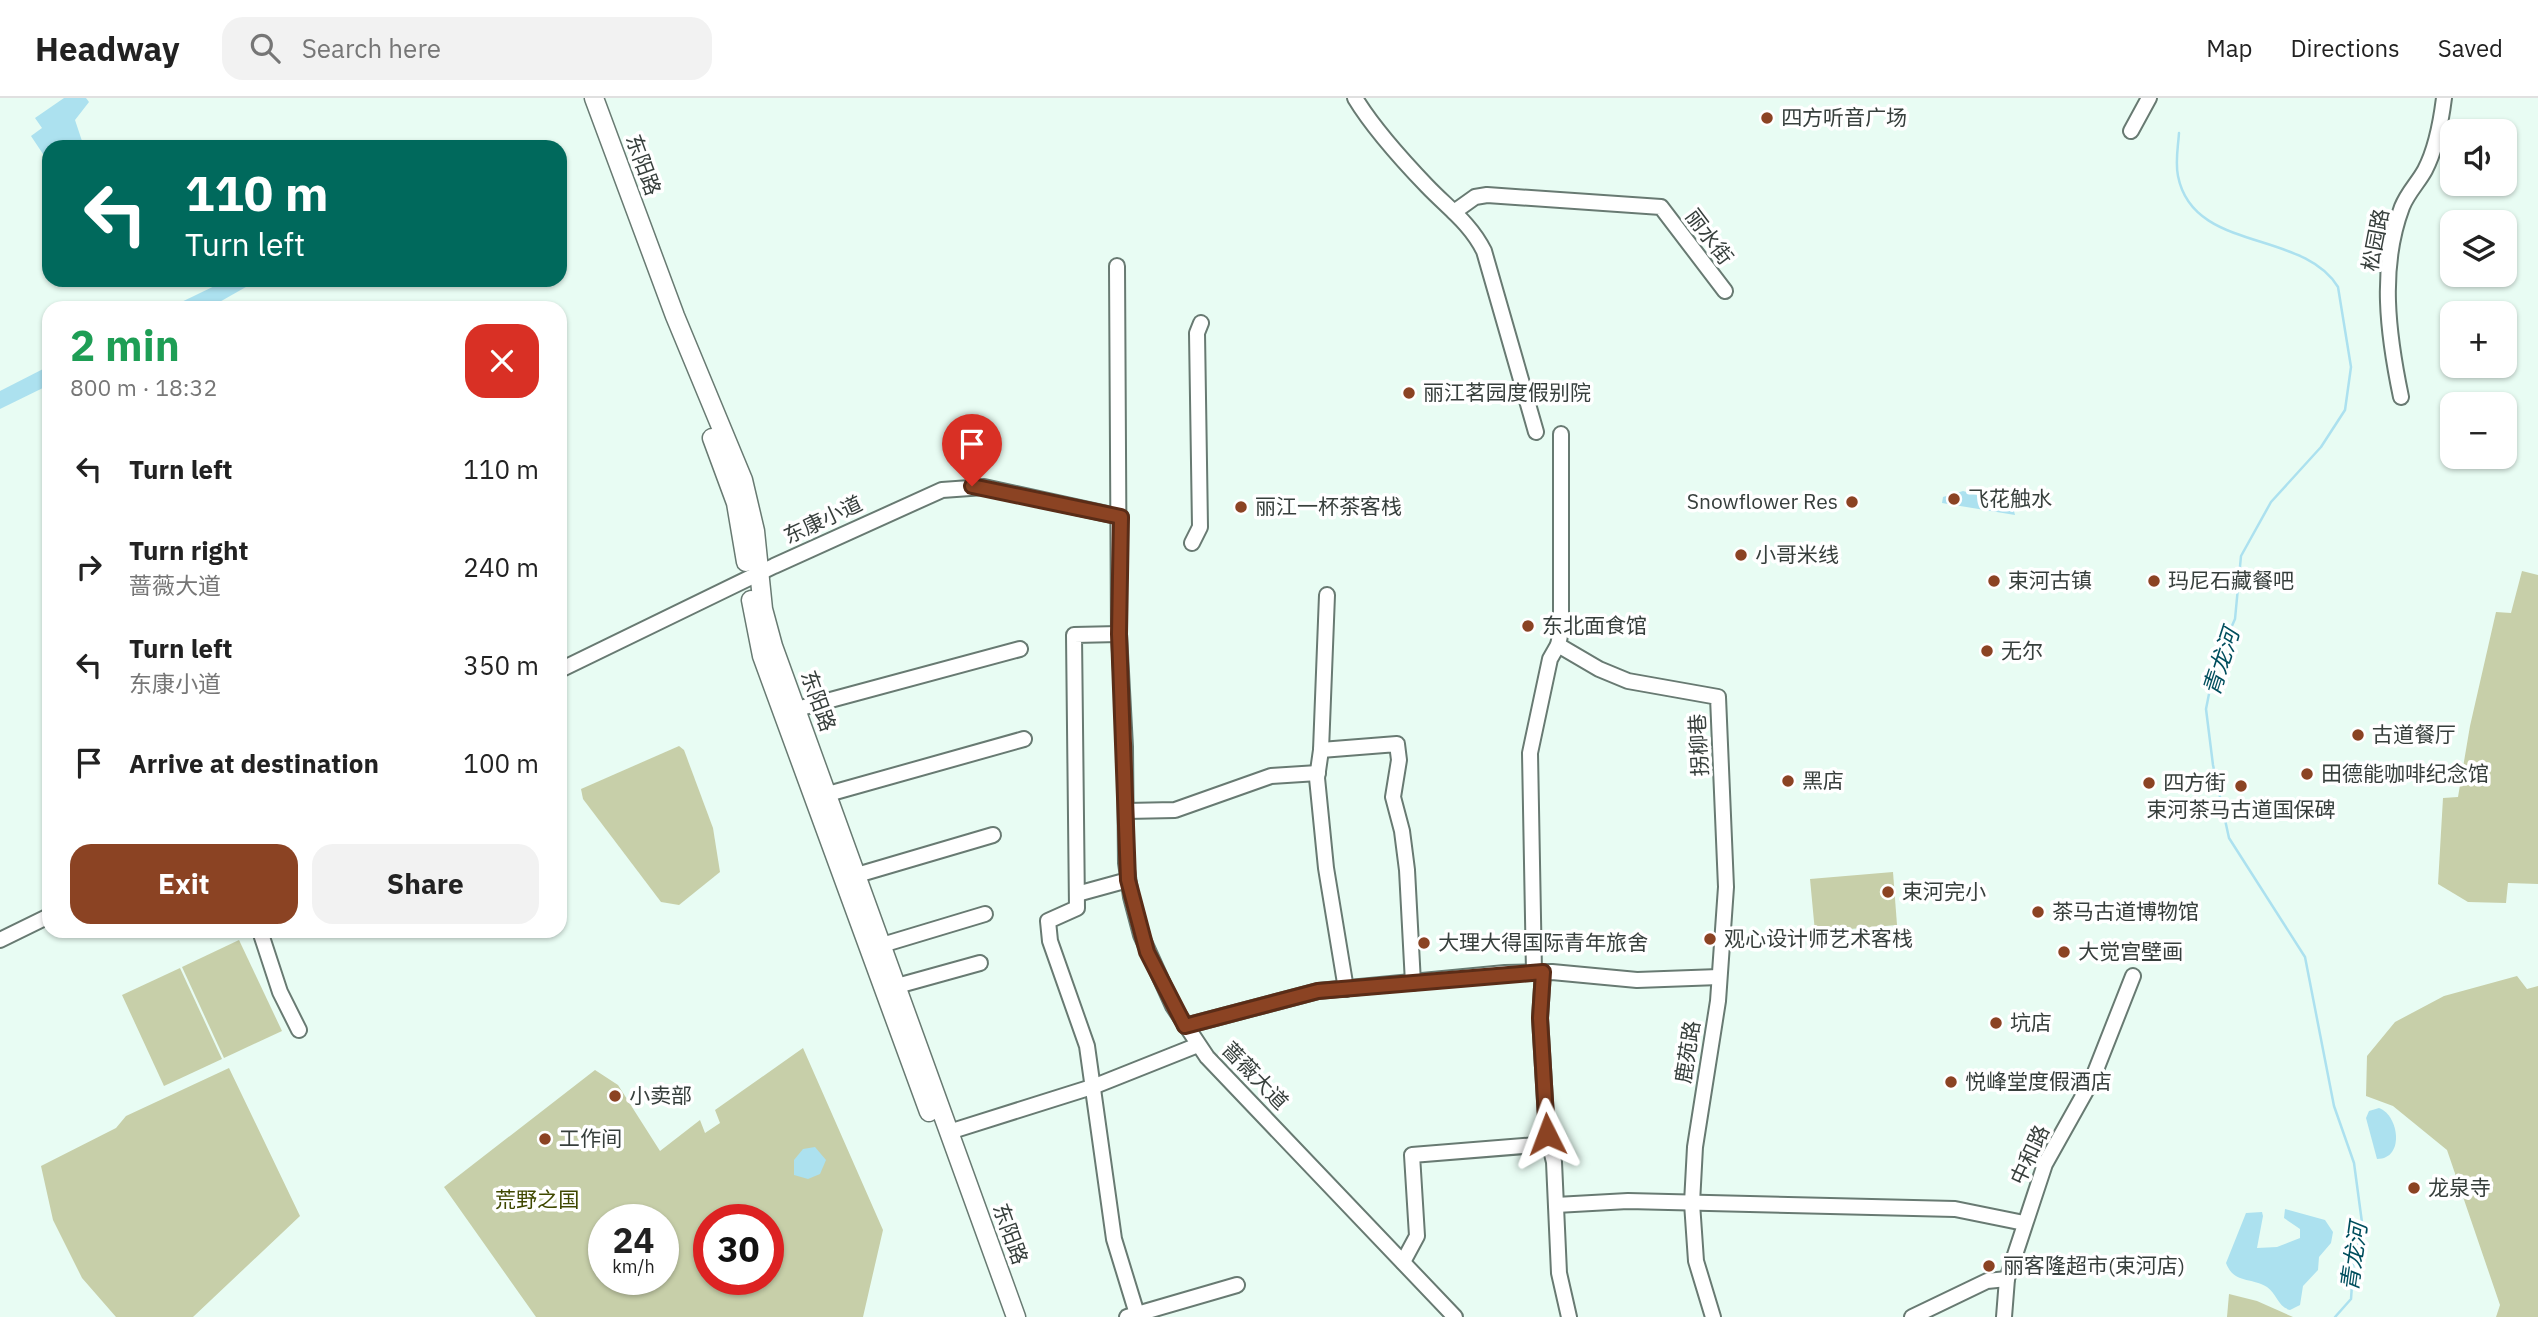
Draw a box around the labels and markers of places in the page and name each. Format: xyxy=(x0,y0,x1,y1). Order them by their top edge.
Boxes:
place label: 四方听音广场 xyxy=(1781,103,1907,131)
marker: 四方听音广场 xyxy=(1759,110,1775,126)
place label: 丽江茗园度假别院 xyxy=(1423,378,1591,406)
marker: 丽江茗园度假别院 xyxy=(1401,385,1417,401)
pin xyxy=(942,414,1002,486)
place label: 飞花触水 xyxy=(1968,484,2052,512)
place label: Snowflower Res xyxy=(1687,487,1838,515)
marker: 飞花触水 xyxy=(1946,491,1962,507)
place label: 丽江一杯茶客栈 xyxy=(1255,492,1402,520)
marker: Snowflower Res xyxy=(1844,494,1860,510)
marker: 丽江一杯茶客栈 xyxy=(1233,499,1249,515)
place label: 小哥米线 xyxy=(1755,540,1839,568)
marker: 小哥米线 xyxy=(1733,547,1749,563)
place label: 束河古镇 xyxy=(2008,566,2092,594)
place label: 玛尼石藏餐吧 xyxy=(2168,566,2294,594)
marker: 束河古镇 xyxy=(1986,573,2002,589)
marker: 玛尼石藏餐吧 xyxy=(2146,573,2162,589)
place label: 东北面食馆 xyxy=(1542,611,1647,639)
marker: 东北面食馆 xyxy=(1520,618,1536,634)
place label: 无尔 xyxy=(2001,636,2043,664)
marker: 无尔 xyxy=(1979,643,1995,659)
place label: 古道餐厅 xyxy=(2372,720,2456,748)
marker: 古道餐厅 xyxy=(2350,727,2366,743)
place label: 田德能咖啡纪念馆 xyxy=(2321,759,2489,787)
place label: 黑店 xyxy=(1802,766,1844,794)
marker: 田德能咖啡纪念馆 xyxy=(2299,766,2315,782)
place label: 四方街 xyxy=(2163,768,2226,796)
marker: 黑店 xyxy=(1780,773,1796,789)
marker: 四方街 xyxy=(2141,775,2157,791)
marker: 束河茶马古道国保碑 xyxy=(2233,778,2249,794)
place label: 束河茶马古道国保碑 xyxy=(2147,795,2336,823)
place label: 束河完小 xyxy=(1902,877,1986,905)
marker: 束河完小 xyxy=(1880,884,1896,900)
place label: 茶马古道博物馆 xyxy=(2052,897,2199,925)
marker: 茶马古道博物馆 xyxy=(2030,904,2046,920)
place label: 观心设计师艺术客栈 xyxy=(1724,924,1913,952)
place label: 大理大得国际青年旅舍 xyxy=(1438,928,1648,956)
marker: 观心设计师艺术客栈 xyxy=(1702,931,1718,947)
marker: 大理大得国际青年旅舍 xyxy=(1416,935,1432,951)
place label: 大觉宫壁画 xyxy=(2078,937,2183,965)
marker: 大觉宫壁画 xyxy=(2056,944,2072,960)
place label: 坑店 xyxy=(2010,1008,2052,1036)
marker: 坑店 xyxy=(1988,1015,2004,1031)
place label: 悦峰堂度假酒店 xyxy=(1965,1067,2112,1095)
marker: 悦峰堂度假酒店 xyxy=(1943,1074,1959,1090)
place label: 小卖部 xyxy=(629,1081,692,1109)
marker: 小卖部 xyxy=(607,1088,623,1104)
place label: 工作间 xyxy=(559,1124,622,1152)
marker: 工作间 xyxy=(537,1131,553,1147)
place label: 龙泉寺 xyxy=(2428,1173,2491,1201)
marker: 龙泉寺 xyxy=(2406,1180,2422,1196)
place label: 丽客隆超市(束河店) xyxy=(2003,1251,2185,1279)
marker: 丽客隆超市(束河店) xyxy=(1981,1258,1997,1274)

